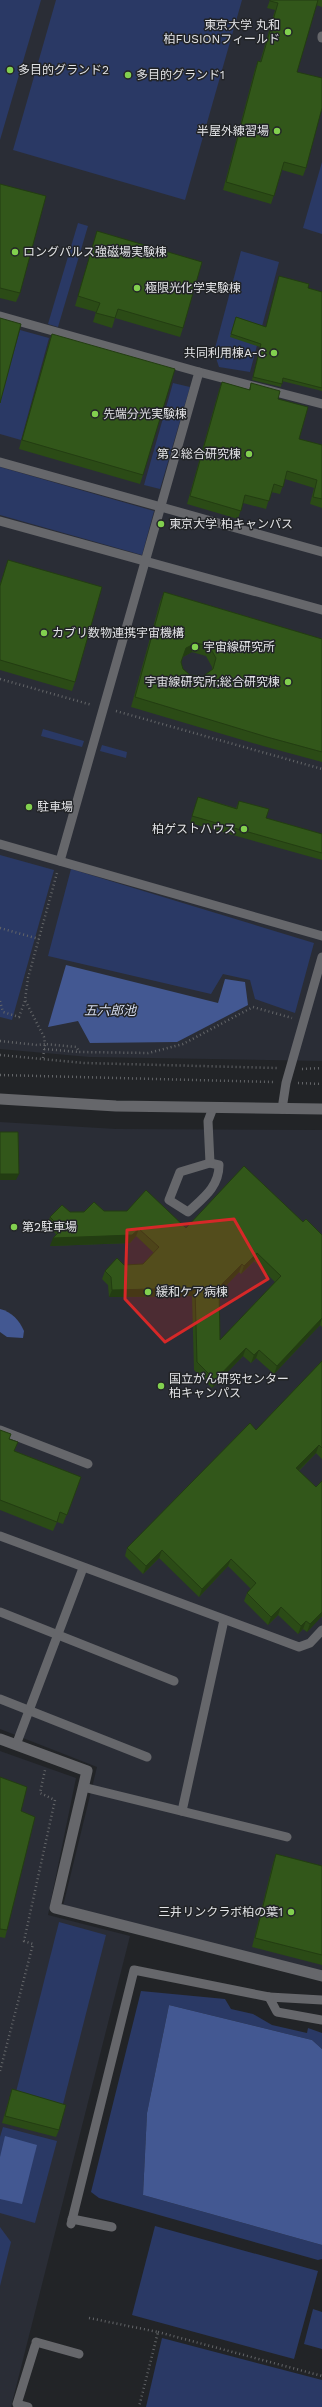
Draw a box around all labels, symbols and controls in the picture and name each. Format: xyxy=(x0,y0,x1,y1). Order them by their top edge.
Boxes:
place label: 東京大学 丸和 柏FUSIONフィールド xyxy=(163,18,280,46)
marker: 東京大学 丸和 柏FUSIONフィールド xyxy=(283,27,293,37)
place label: 多目的グランド2 xyxy=(18,63,109,77)
marker: 多目的グランド2 xyxy=(5,65,15,75)
place label: 多目的グランド1 xyxy=(136,68,225,82)
marker: 多目的グランド1 xyxy=(123,70,133,80)
place label: 半屋外練習場 xyxy=(197,124,269,138)
marker: 半屋外練習場 xyxy=(272,126,282,136)
place label: ロングパルス強磁場実験棟 xyxy=(23,245,167,259)
marker: ロングパルス強磁場実験棟 xyxy=(10,247,20,257)
place label: 極限光化学実験棟 xyxy=(145,281,241,295)
marker: 極限光化学実験棟 xyxy=(132,283,142,293)
place label: 共同利用棟A-C xyxy=(184,346,266,360)
marker: 共同利用棟A-C xyxy=(269,348,279,358)
place label: 先端分光実験棟 xyxy=(103,407,187,421)
marker: 先端分光実験棟 xyxy=(90,409,100,419)
place label: 第２総合研究棟 xyxy=(157,447,241,461)
marker: 第２総合研究棟 xyxy=(244,449,254,459)
place label: 東京大学 柏キャンパス xyxy=(169,517,293,531)
marker: 東京大学 柏キャンパス xyxy=(156,519,166,529)
place label: カブリ数物連携宇宙機構 xyxy=(52,626,184,640)
marker: カブリ数物連携宇宙機構 xyxy=(39,628,49,638)
place label: 宇宙線研究所 xyxy=(203,640,275,654)
marker: 宇宙線研究所 xyxy=(190,642,200,652)
place label: 宇宙線研究所;総合研究棟 xyxy=(144,675,280,689)
marker: 宇宙線研究所;総合研究棟 xyxy=(283,677,293,687)
place label: 駐車場 xyxy=(37,800,73,814)
marker: 駐車場 xyxy=(24,802,34,812)
place label: 柏ゲストハウス xyxy=(152,822,236,836)
marker: 柏ゲストハウス xyxy=(239,824,249,834)
water label: 五六郎池 xyxy=(84,1003,138,1018)
place label: 第2駐車場 xyxy=(22,1220,77,1234)
marker: 第2駐車場 xyxy=(9,1222,19,1232)
place label: 緩和ケア病棟 xyxy=(156,1285,228,1299)
marker: 緩和ケア病棟 xyxy=(143,1287,153,1297)
place label: 国立がん研究センター 柏キャンパス xyxy=(169,1372,289,1400)
marker: 国立がん研究センター 柏キャンパス xyxy=(156,1381,166,1391)
place label: 三井リンクラボ柏の葉1 xyxy=(158,1905,283,1919)
marker: 三井リンクラボ柏の葉1 xyxy=(286,1907,296,1917)

